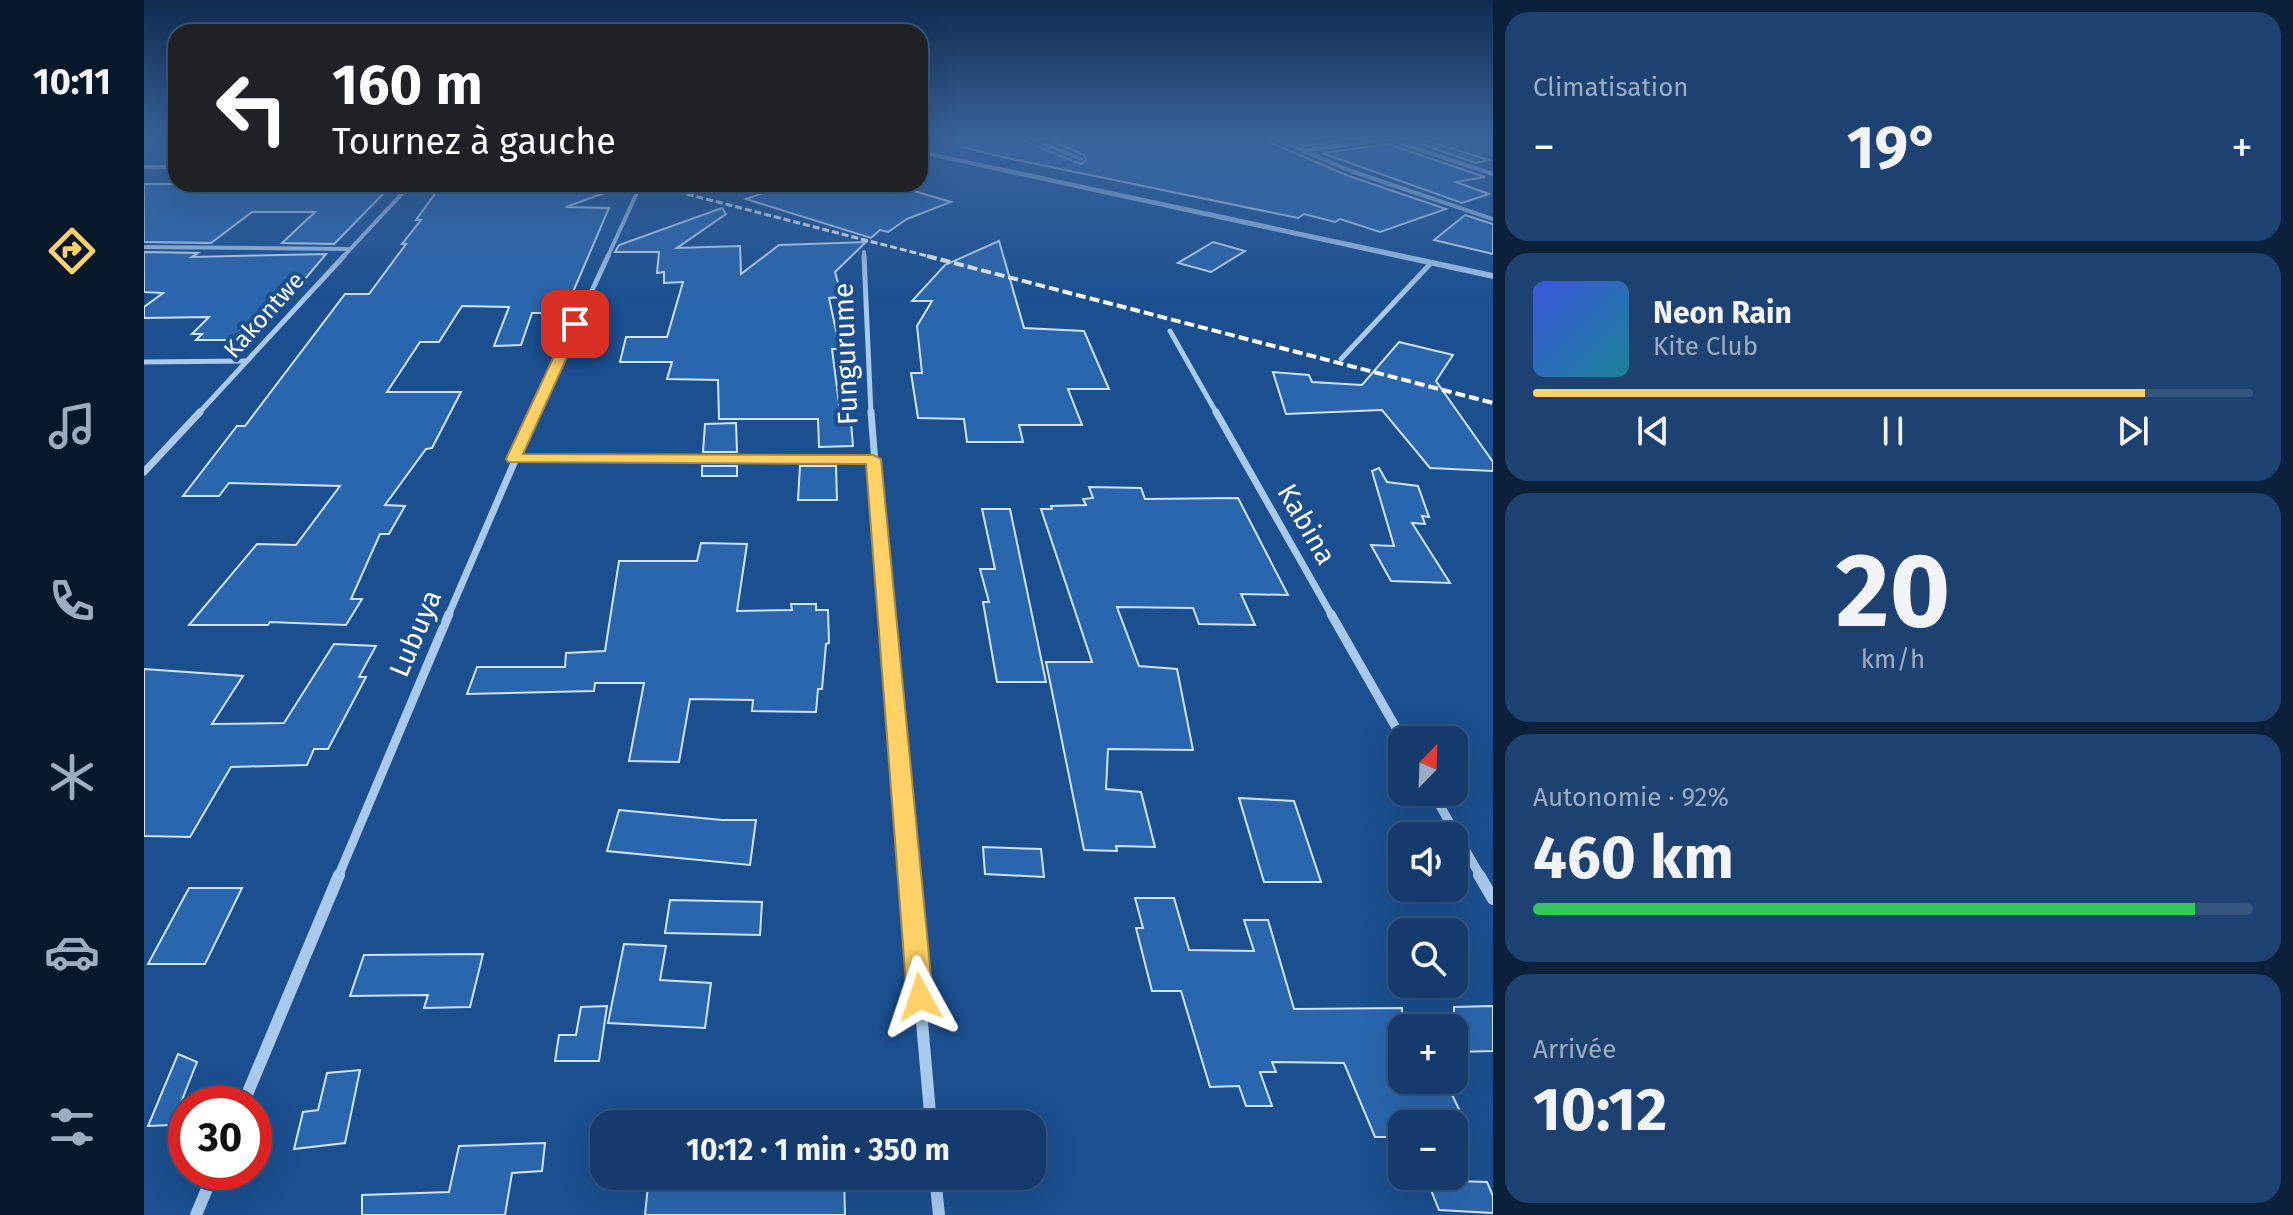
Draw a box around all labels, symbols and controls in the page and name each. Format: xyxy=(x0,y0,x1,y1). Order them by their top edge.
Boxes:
text: 160 m xyxy=(332,52,483,119)
icon: left xyxy=(200,56,304,160)
text: 10:11 xyxy=(33,60,111,104)
text: Climatisation xyxy=(1533,72,1689,103)
text: 19° xyxy=(1847,112,1939,184)
text: Tournez à gauche xyxy=(332,120,616,164)
text: − xyxy=(1533,121,1555,174)
text: + xyxy=(2231,121,2253,174)
icon: directions xyxy=(44,223,100,279)
street label: Kakontwe xyxy=(218,266,310,364)
street label: Fungurume xyxy=(827,282,864,426)
pin xyxy=(541,290,609,358)
text: Neon Rain xyxy=(1653,295,1792,331)
icon: arrive xyxy=(553,302,597,346)
text: Kite Club xyxy=(1653,331,1758,362)
icon: music xyxy=(44,398,100,454)
icon: previous xyxy=(1631,409,1675,453)
icon: pause xyxy=(1871,409,1915,453)
icon: next xyxy=(2111,409,2155,453)
street label: Kabina xyxy=(1270,478,1343,570)
text: 20 xyxy=(1836,529,1950,654)
icon: phone xyxy=(44,573,100,629)
street label: Lubuya xyxy=(382,585,448,682)
text: km/h xyxy=(1861,644,1925,675)
north arrow xyxy=(1388,726,1468,806)
map controls xyxy=(1388,726,1468,1190)
icon: climate xyxy=(44,749,100,805)
text: Autonomie · 92% xyxy=(1533,782,1729,813)
button: sound xyxy=(1388,822,1468,902)
text: 460 km xyxy=(1533,822,1734,894)
button: search xyxy=(1388,918,1468,998)
icon: car xyxy=(44,924,100,980)
position arrow xyxy=(878,955,962,1039)
button: + xyxy=(1388,1014,1468,1094)
text: Arrivée xyxy=(1533,1034,1616,1065)
text: 10:12 xyxy=(1533,1074,1667,1146)
speed limit sign: 30 xyxy=(168,1086,272,1190)
icon: filters xyxy=(44,1099,100,1155)
button: − xyxy=(1388,1110,1468,1190)
text: 10:12 · 1 min · 350 m xyxy=(686,1132,950,1168)

